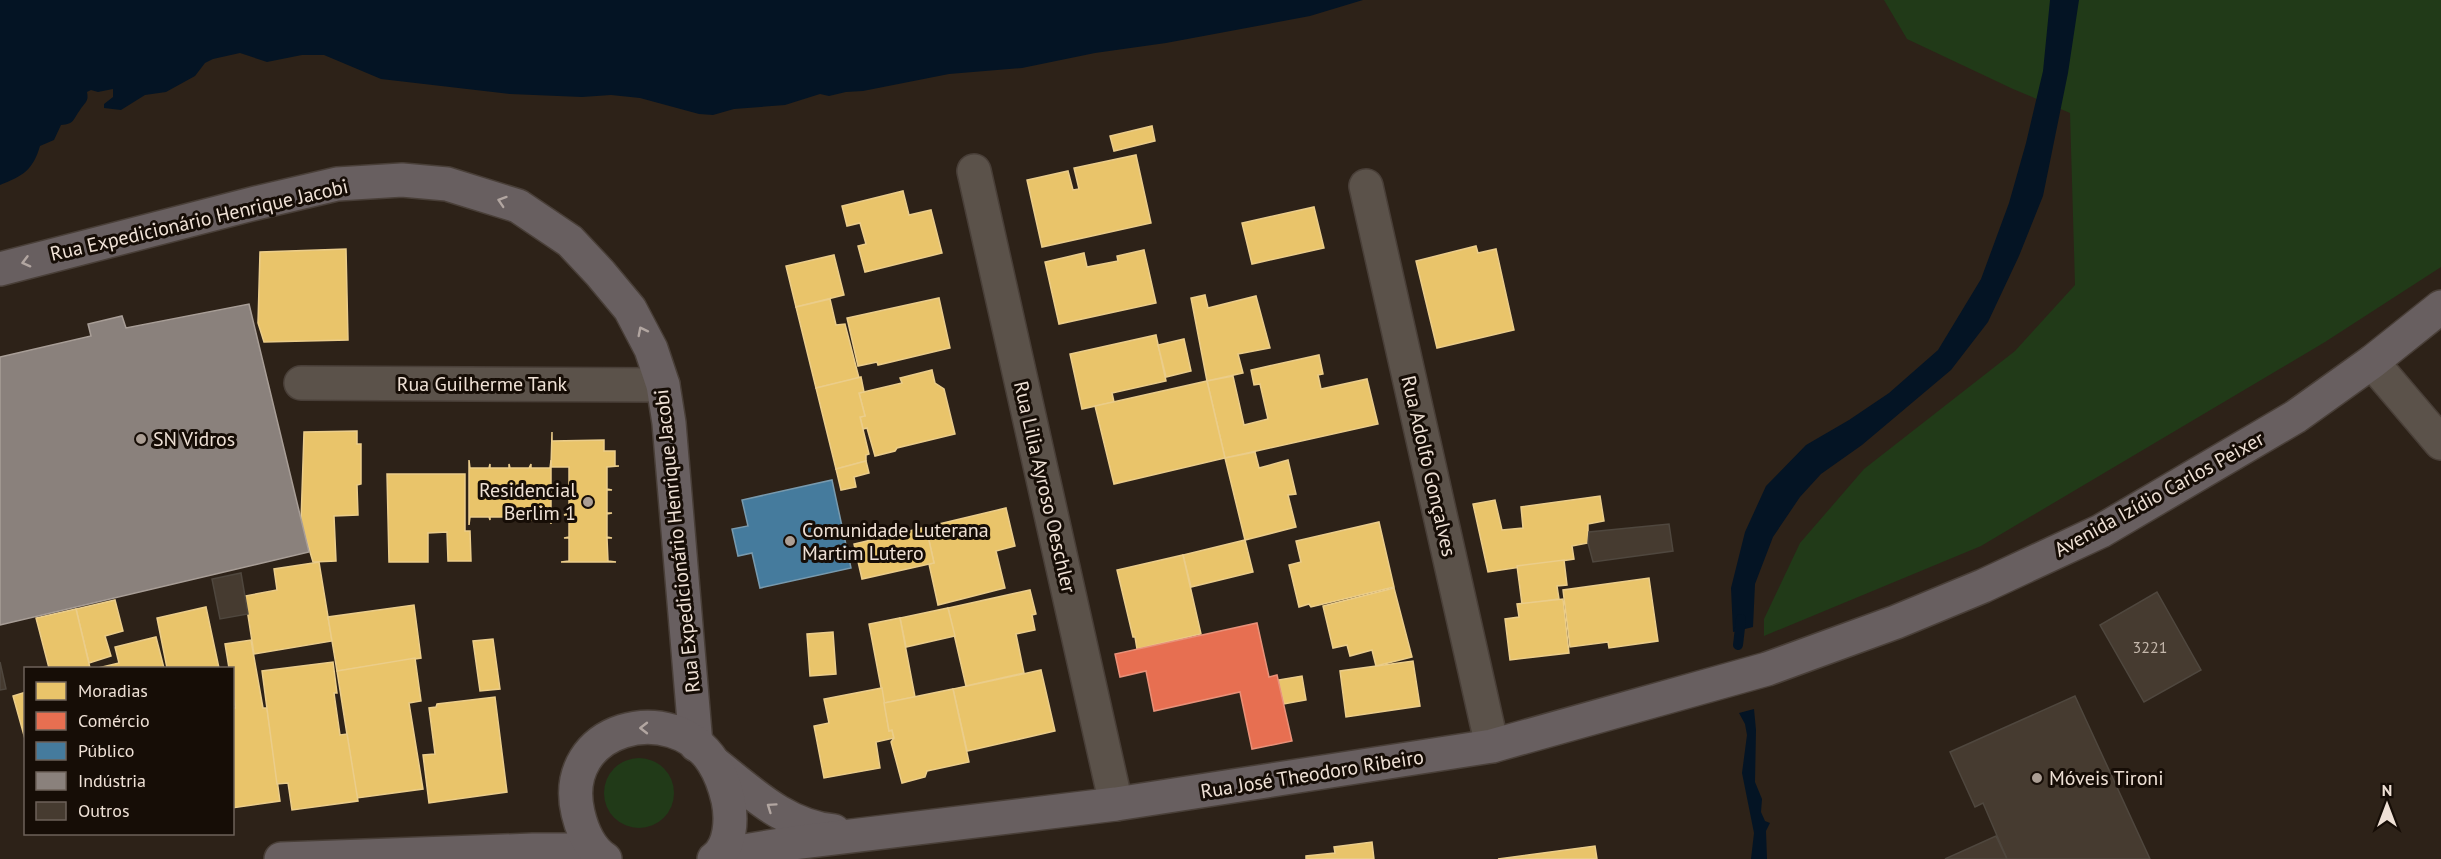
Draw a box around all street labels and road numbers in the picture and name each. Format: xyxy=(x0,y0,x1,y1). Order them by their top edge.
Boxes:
street label: Rua Expedicionário Henrique Jacobi xyxy=(48,173,350,267)
street label: Rua Guilherme Tank xyxy=(397,371,568,397)
street label: Rua Adolfo Gonçalves xyxy=(1396,373,1462,559)
street label: Rua Lilia Ayroso Oeschler xyxy=(1008,379,1082,596)
street label: Rua Expedicionário Henrique Jacobi xyxy=(648,388,706,694)
street label: Avenida Izídio Carlos Peixer xyxy=(2049,425,2269,563)
street label: Rua José Theodoro Ribeiro xyxy=(1198,744,1426,804)

